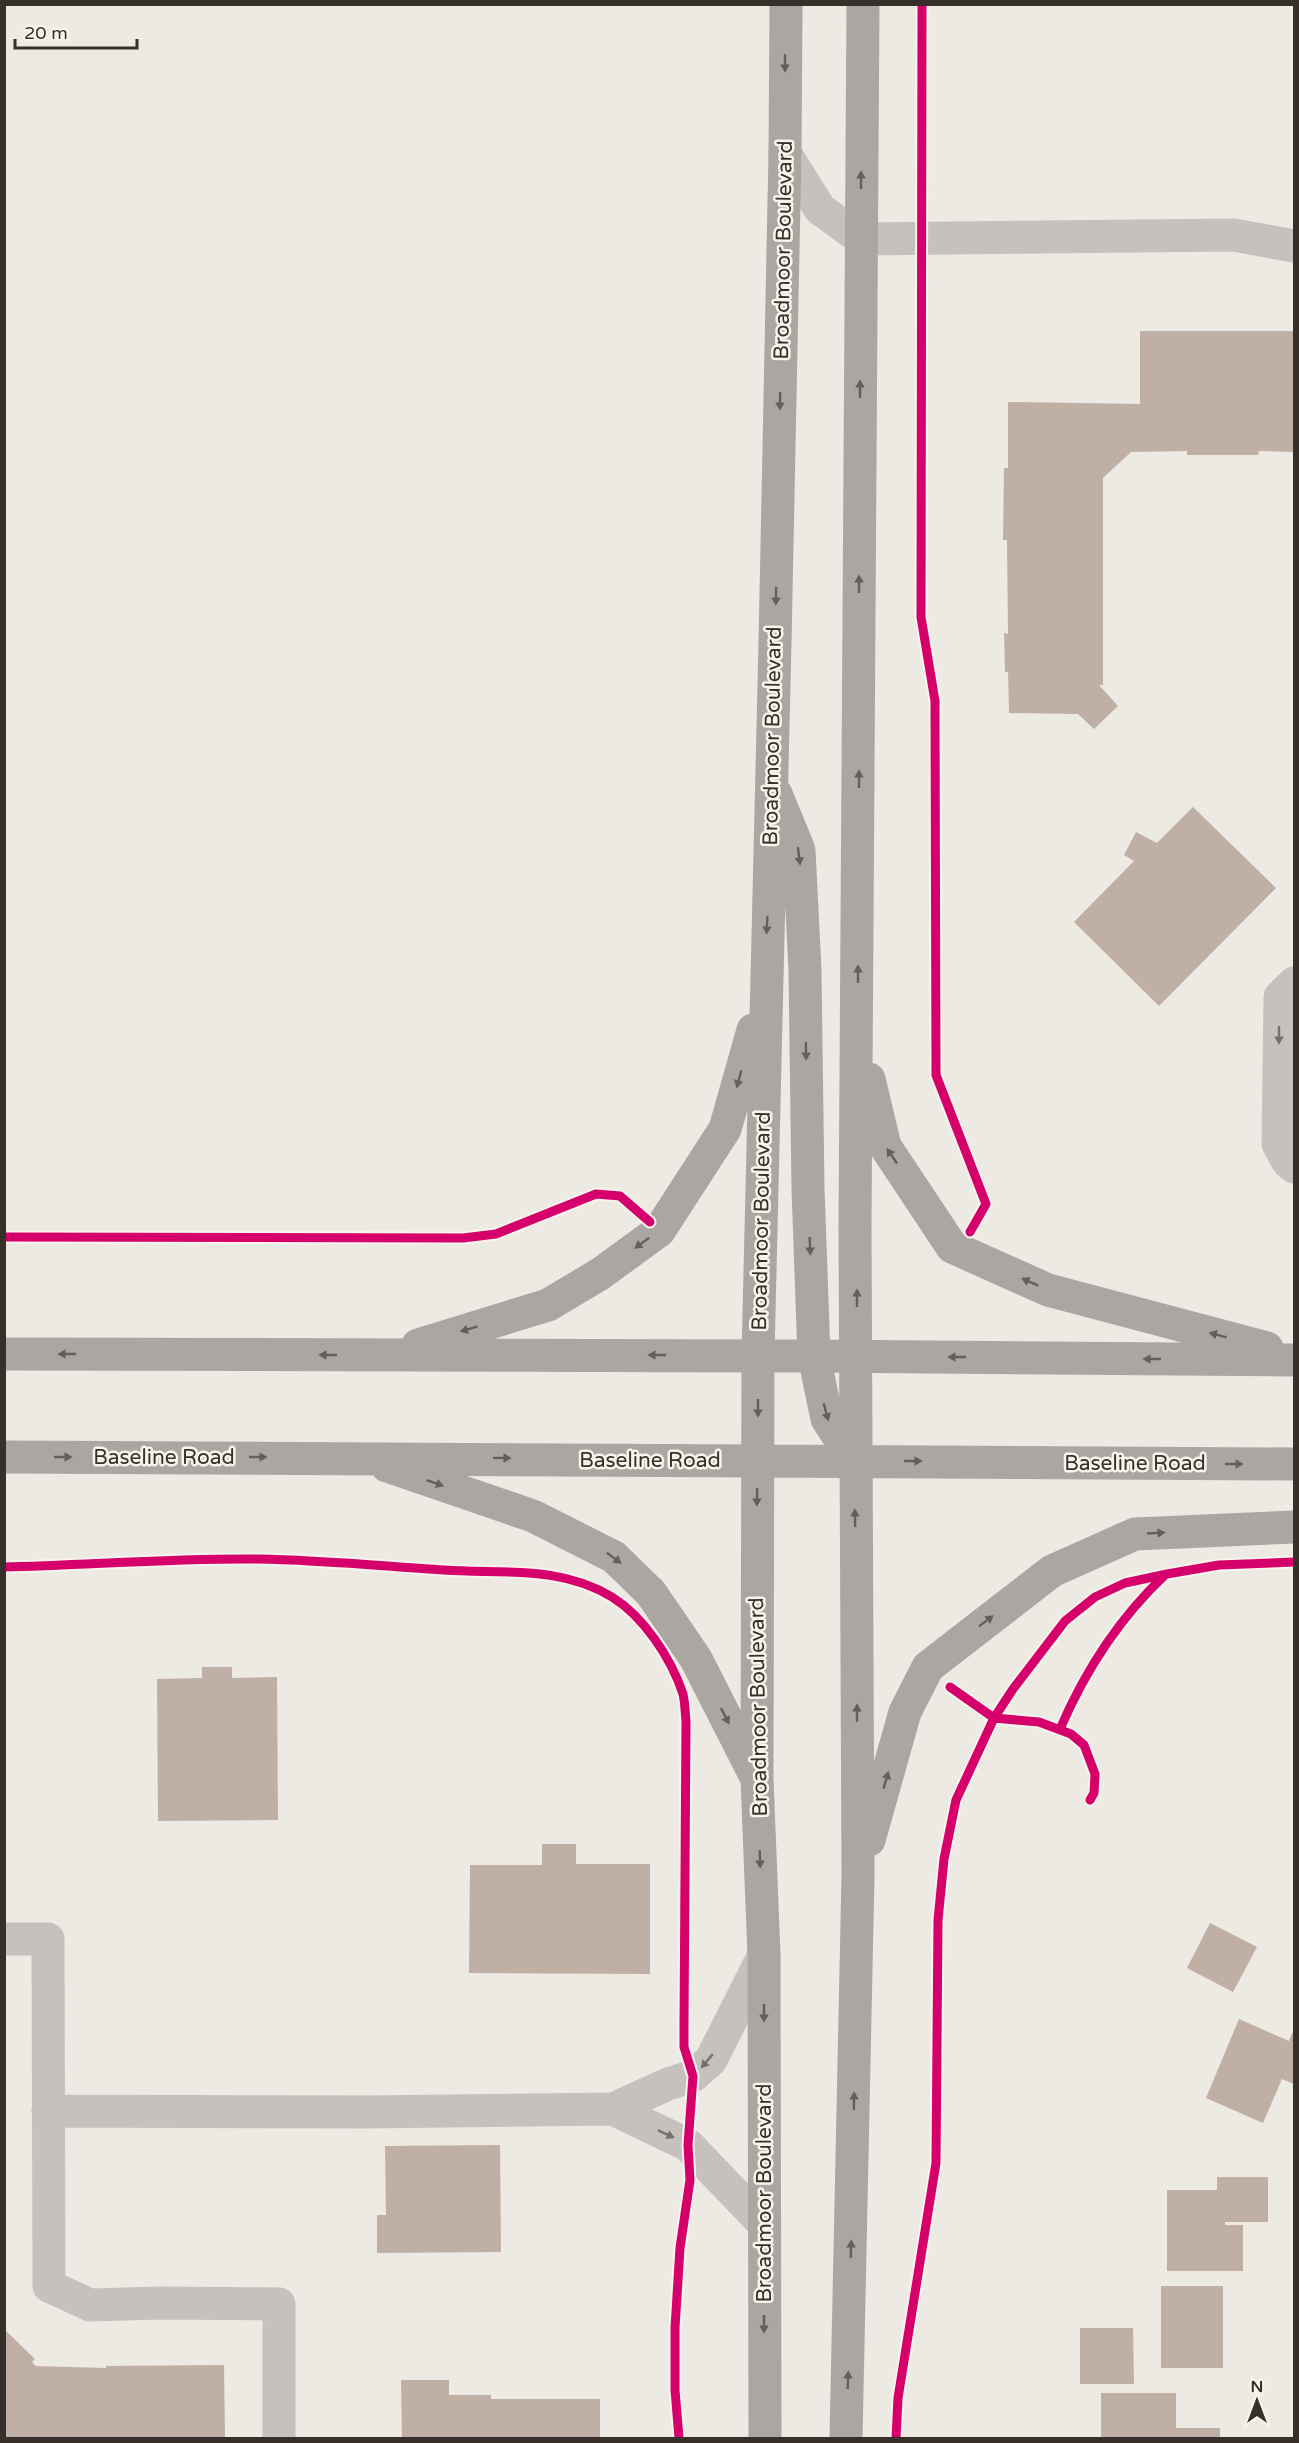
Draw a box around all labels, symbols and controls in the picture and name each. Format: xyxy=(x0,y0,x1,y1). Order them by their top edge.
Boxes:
scale bar xyxy=(15,12,136,50)
text: 20 m xyxy=(24,22,68,44)
one-way arrow xyxy=(780,53,790,72)
street label: Broadmoor Boulevard xyxy=(769,140,798,360)
one-way arrow xyxy=(856,171,866,190)
one-way arrow xyxy=(855,380,865,399)
one-way arrow xyxy=(775,391,784,410)
one-way arrow xyxy=(854,575,864,594)
one-way arrow xyxy=(771,586,780,605)
street label: Broadmoor Boulevard xyxy=(758,626,787,846)
one-way arrow xyxy=(854,770,863,789)
one-way arrow xyxy=(794,847,803,866)
one-way arrow xyxy=(763,915,772,934)
one-way arrow xyxy=(853,965,863,984)
one-way arrow xyxy=(1274,1025,1284,1044)
one-way arrow xyxy=(801,1042,811,1061)
one-way arrow xyxy=(734,1070,743,1088)
street label: Broadmoor Boulevard xyxy=(747,1111,776,1331)
one-way arrow xyxy=(886,1148,897,1164)
one-way arrow xyxy=(805,1236,815,1255)
one-way arrow xyxy=(634,1237,650,1249)
one-way arrow xyxy=(1021,1277,1039,1287)
one-way arrow xyxy=(852,1288,862,1307)
one-way arrow xyxy=(460,1325,478,1334)
one-way arrow xyxy=(1208,1329,1227,1339)
one-way arrow xyxy=(58,1349,77,1359)
one-way arrow xyxy=(319,1350,338,1360)
one-way arrow xyxy=(647,1350,666,1360)
one-way arrow xyxy=(948,1352,967,1362)
one-way arrow xyxy=(1143,1354,1162,1364)
one-way arrow xyxy=(753,1399,763,1418)
one-way arrow xyxy=(822,1403,832,1421)
street label: Baseline Road xyxy=(93,1445,235,1470)
street label: Baseline Road xyxy=(579,1448,721,1473)
street label: Baseline Road xyxy=(1064,1451,1206,1476)
one-way arrow xyxy=(53,1452,72,1462)
one-way arrow xyxy=(248,1452,267,1462)
one-way arrow xyxy=(492,1454,511,1463)
one-way arrow xyxy=(904,1456,923,1466)
one-way arrow xyxy=(1225,1459,1244,1468)
one-way arrow xyxy=(426,1478,444,1488)
one-way arrow xyxy=(752,1487,762,1506)
one-way arrow xyxy=(850,1508,860,1527)
one-way arrow xyxy=(1147,1528,1166,1537)
one-way arrow xyxy=(605,1552,621,1564)
street label: Broadmoor Boulevard xyxy=(744,1597,773,1817)
one-way arrow xyxy=(978,1615,994,1627)
one-way arrow xyxy=(852,1703,862,1722)
one-way arrow xyxy=(719,1707,729,1725)
one-way arrow xyxy=(882,1770,891,1788)
one-way arrow xyxy=(756,1849,765,1868)
one-way arrow xyxy=(759,2004,769,2023)
one-way arrow xyxy=(701,2053,714,2068)
street label: Broadmoor Boulevard xyxy=(752,2083,777,2303)
one-way arrow xyxy=(849,2091,859,2110)
one-way arrow xyxy=(658,2130,675,2139)
one-way arrow xyxy=(846,2239,856,2258)
one-way arrow xyxy=(759,2314,769,2333)
one-way arrow xyxy=(843,2371,853,2390)
north arrow xyxy=(1227,2371,1287,2431)
text: N xyxy=(1251,2377,1263,2397)

